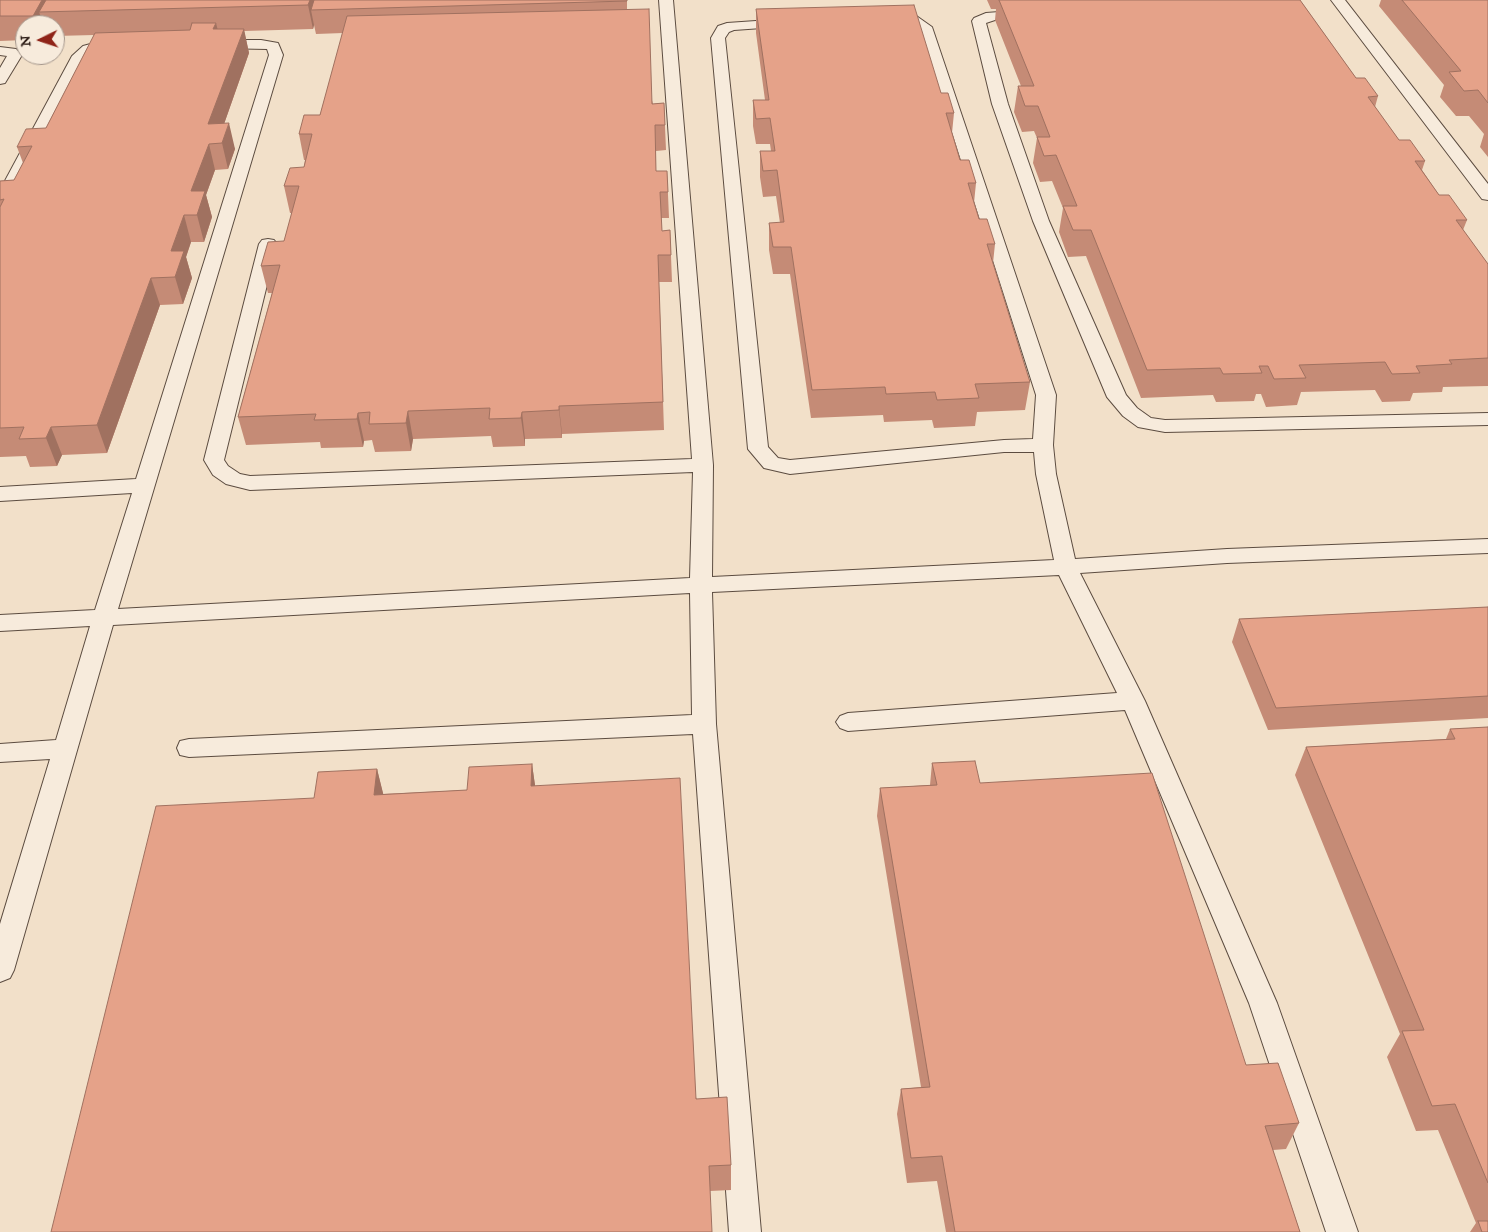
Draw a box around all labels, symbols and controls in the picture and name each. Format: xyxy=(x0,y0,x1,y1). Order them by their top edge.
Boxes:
north arrow xyxy=(15,15,65,65)
text: N xyxy=(17,35,35,47)

